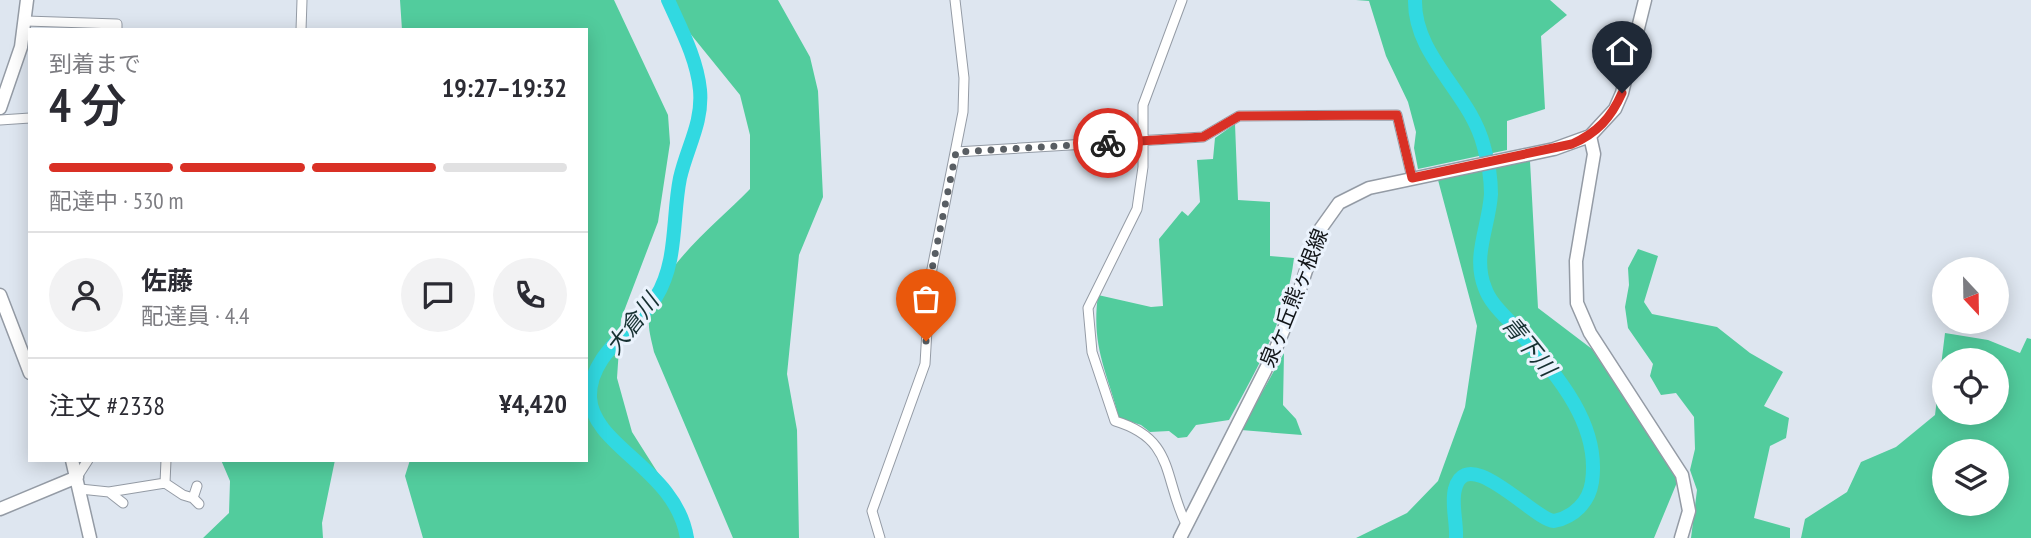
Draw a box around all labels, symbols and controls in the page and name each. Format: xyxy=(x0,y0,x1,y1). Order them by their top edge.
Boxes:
pin xyxy=(1592,21,1652,93)
icon: home xyxy=(1603,32,1641,70)
text: 到着まで xyxy=(49,49,141,78)
text: 19:27–19:32 xyxy=(442,71,567,104)
text: 4 分 xyxy=(49,75,126,135)
courier xyxy=(1073,108,1143,178)
icon: bike xyxy=(1089,124,1127,162)
text: 配達中 · 530 m xyxy=(49,186,184,215)
street label: 泉ヶ丘熊ヶ根線 xyxy=(1253,225,1334,371)
north arrow xyxy=(1932,257,2009,334)
map controls xyxy=(1932,257,2009,516)
button: person xyxy=(49,258,123,332)
button: chat xyxy=(401,258,475,332)
button: phone xyxy=(493,258,567,332)
text: 佐藤 xyxy=(141,264,193,297)
pin xyxy=(896,269,956,341)
icon: bag xyxy=(907,280,945,318)
water label: 大倉川 xyxy=(599,285,666,360)
text: 配達員 · 4.4 xyxy=(141,301,249,330)
water label: 青下川 xyxy=(1496,310,1564,384)
button: locate xyxy=(1932,348,2009,425)
text: ¥4,420 xyxy=(499,387,567,420)
text: 注文 #2338 xyxy=(49,389,165,422)
button: layers xyxy=(1932,439,2009,516)

